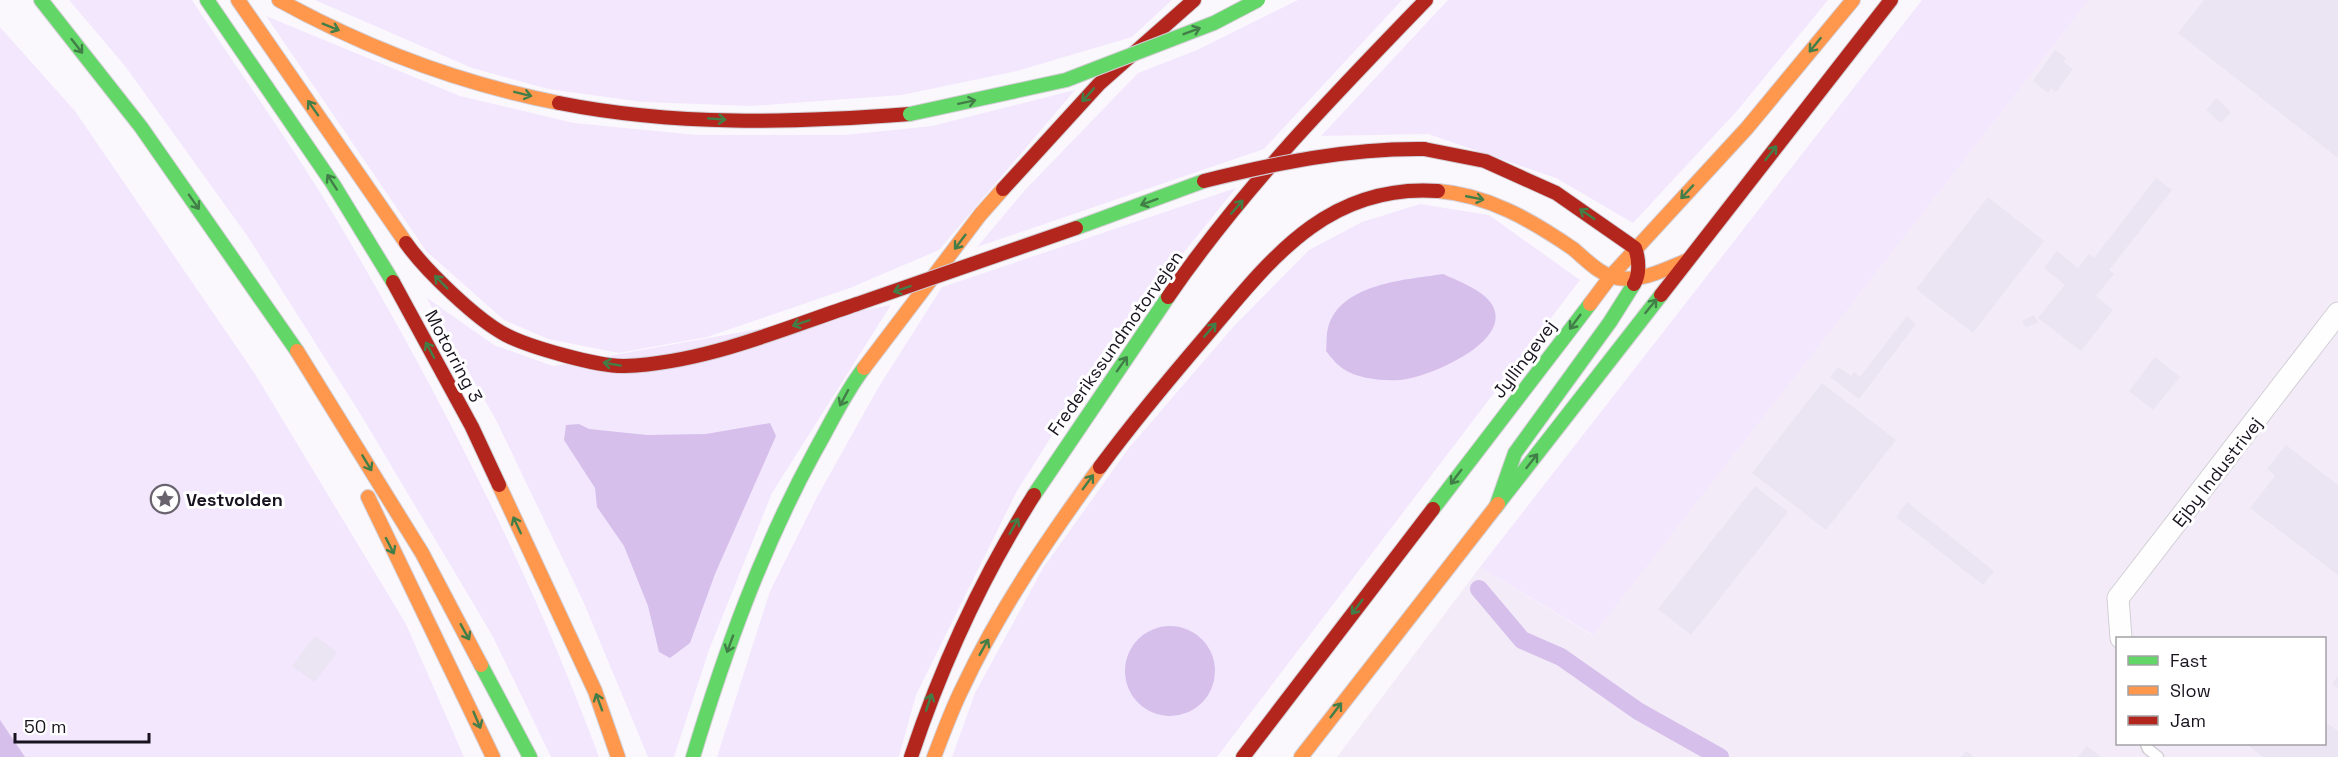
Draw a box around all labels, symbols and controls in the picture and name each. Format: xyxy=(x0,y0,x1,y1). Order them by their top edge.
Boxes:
one-way arrow xyxy=(321,22,340,33)
one-way arrow xyxy=(1183,25,1201,36)
one-way arrow xyxy=(1809,37,1822,53)
one-way arrow xyxy=(71,38,84,54)
one-way arrow xyxy=(1081,88,1096,103)
one-way arrow xyxy=(513,89,533,100)
one-way arrow xyxy=(957,96,976,107)
one-way arrow xyxy=(307,100,319,117)
one-way arrow xyxy=(706,113,726,124)
one-way arrow xyxy=(1765,145,1778,161)
one-way arrow xyxy=(325,174,337,191)
one-way arrow xyxy=(1680,184,1694,199)
one-way arrow xyxy=(1465,193,1484,204)
one-way arrow xyxy=(188,194,200,210)
one-way arrow xyxy=(1140,197,1159,208)
one-way arrow xyxy=(1230,200,1244,215)
one-way arrow xyxy=(1579,208,1596,220)
one-way arrow xyxy=(953,233,966,249)
street label: Frederikssundmotorvejen xyxy=(1042,246,1188,440)
one-way arrow xyxy=(434,274,448,289)
one-way arrow xyxy=(893,284,912,295)
one-way arrow xyxy=(1644,299,1657,315)
street label: Motorring 3 xyxy=(420,306,488,406)
one-way arrow xyxy=(1569,314,1581,330)
street label: Jyllingevej xyxy=(1487,315,1561,403)
one-way arrow xyxy=(792,318,811,329)
one-way arrow xyxy=(1204,322,1217,338)
one-way arrow xyxy=(424,342,436,359)
one-way arrow xyxy=(1116,356,1128,373)
one-way arrow xyxy=(603,359,623,370)
one-way arrow xyxy=(838,389,849,407)
street label: Ejby Industrivej xyxy=(2167,412,2267,532)
one-way arrow xyxy=(1525,453,1538,469)
one-way arrow xyxy=(362,454,374,471)
one-way arrow xyxy=(1450,469,1463,485)
one-way arrow xyxy=(1082,474,1094,490)
place icon: Vestvolden xyxy=(149,483,181,515)
place label: Vestvolden xyxy=(186,488,283,511)
one-way arrow xyxy=(511,516,523,534)
one-way arrow xyxy=(1008,518,1020,535)
one-way arrow xyxy=(385,536,396,554)
one-way arrow xyxy=(1351,598,1364,614)
one-way arrow xyxy=(459,623,471,640)
one-way arrow xyxy=(723,634,734,653)
legend xyxy=(2116,637,2326,745)
one-way arrow xyxy=(979,638,990,656)
text: Fast xyxy=(2170,649,2207,672)
text: Slow xyxy=(2170,679,2211,702)
one-way arrow xyxy=(592,693,603,712)
one-way arrow xyxy=(925,693,936,711)
one-way arrow xyxy=(1330,703,1343,719)
scale bar xyxy=(15,706,148,744)
text: Jam xyxy=(2170,709,2206,732)
one-way arrow xyxy=(472,710,483,729)
text: 50 m xyxy=(24,715,66,738)

